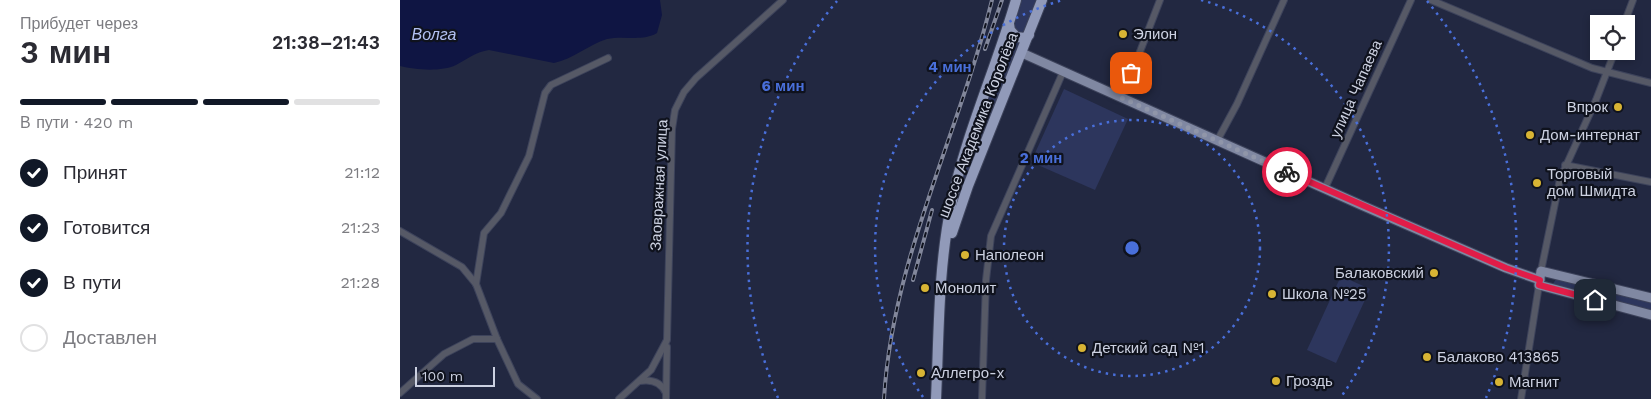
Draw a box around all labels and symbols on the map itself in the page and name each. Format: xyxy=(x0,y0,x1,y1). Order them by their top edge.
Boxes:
water label: Волга xyxy=(412,25,457,44)
place label: Элион xyxy=(1133,25,1177,43)
marker: Элион xyxy=(1117,28,1129,40)
street label: шоссе Академика Королёва xyxy=(934,29,1022,220)
street label: улица Чапаева xyxy=(1326,36,1386,141)
pin xyxy=(1110,52,1152,94)
text: 4 мин xyxy=(928,58,972,76)
text: 6 мин xyxy=(762,77,804,95)
place label: Впрок xyxy=(1567,98,1608,116)
marker: Впрок xyxy=(1612,101,1624,113)
street label: Заовражная улица xyxy=(647,118,671,251)
place label: Дом-интернат xyxy=(1540,126,1640,144)
marker: Дом-интернат xyxy=(1524,129,1536,141)
courier xyxy=(1262,147,1312,197)
text: 2 мин xyxy=(1020,149,1062,167)
place label: Торговый дом Шмидта xyxy=(1547,165,1636,200)
marker: Торговый дом Шмидта xyxy=(1531,177,1543,189)
centre of rings xyxy=(1123,239,1141,257)
place label: Наполеон xyxy=(975,246,1044,264)
marker: Наполеон xyxy=(959,249,971,261)
place label: Балаковский xyxy=(1335,264,1424,282)
marker: Балаковский xyxy=(1428,267,1440,279)
place label: Монолит xyxy=(935,279,996,297)
pin xyxy=(1574,279,1616,321)
marker: Монолит xyxy=(919,282,931,294)
place label: Школа №25 xyxy=(1282,285,1367,303)
marker: Школа №25 xyxy=(1266,288,1278,300)
place label: Детский сад №1 xyxy=(1092,339,1205,357)
marker: Детский сад №1 xyxy=(1076,342,1088,354)
place label: Балаково 413865 xyxy=(1437,348,1559,366)
marker: Балаково 413865 xyxy=(1421,351,1433,363)
scale bar xyxy=(415,364,495,387)
place label: Аллегро-х xyxy=(931,364,1005,382)
marker: Аллегро-х xyxy=(915,367,927,379)
place label: Гроздь xyxy=(1286,372,1333,390)
place label: Магнит xyxy=(1509,373,1559,391)
marker: Гроздь xyxy=(1270,375,1282,387)
marker: Магнит xyxy=(1493,376,1505,388)

